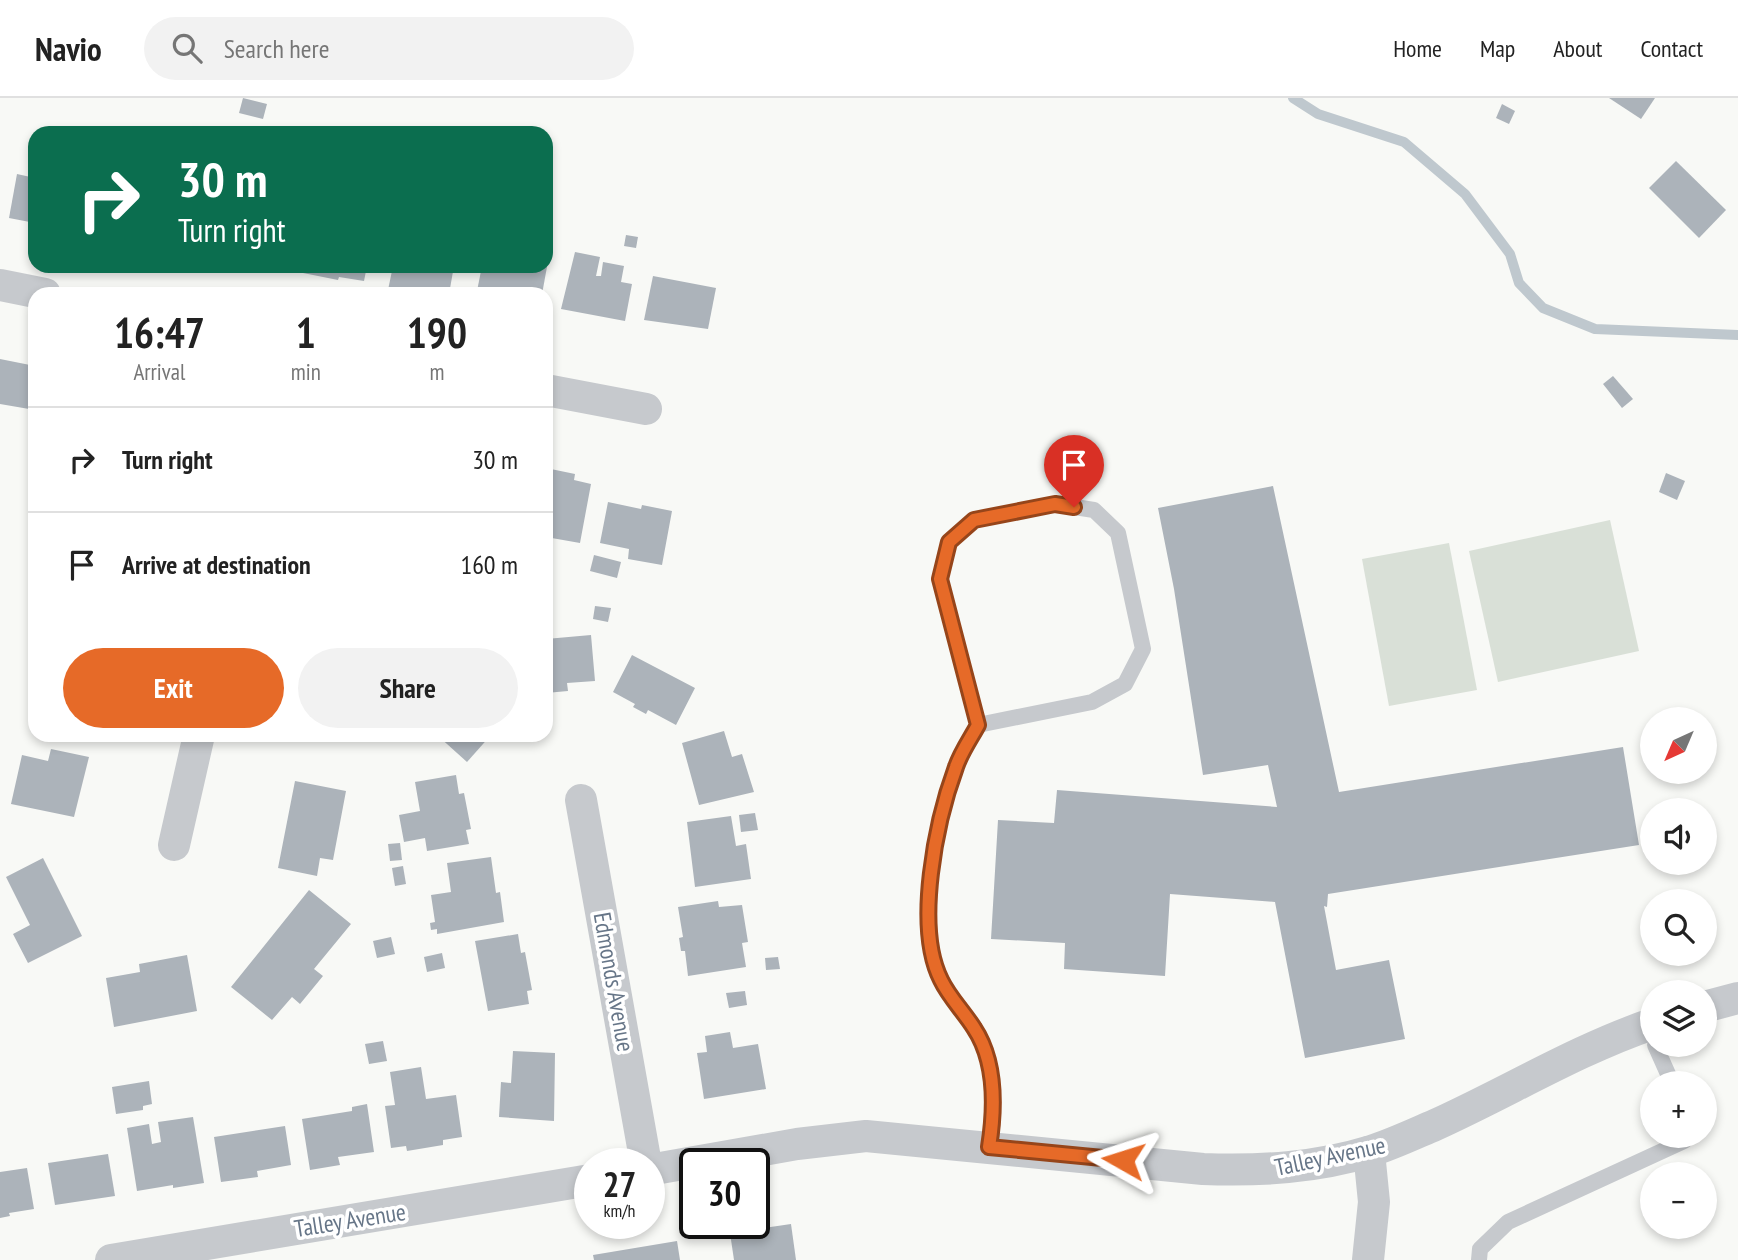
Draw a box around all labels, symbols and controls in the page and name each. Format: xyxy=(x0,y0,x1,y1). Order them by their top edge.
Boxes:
search box xyxy=(144,17,634,80)
text: Navio xyxy=(35,27,102,70)
icon: search xyxy=(168,29,206,67)
text: Search here xyxy=(224,32,329,65)
text: Home xyxy=(1393,33,1442,64)
text: Map xyxy=(1480,33,1515,64)
text: About xyxy=(1553,33,1602,64)
text: Contact xyxy=(1640,33,1703,64)
text: 30 m xyxy=(178,147,267,211)
icon: right xyxy=(63,154,154,245)
text: Turn right xyxy=(178,209,286,251)
text: 16:47 xyxy=(114,305,205,360)
text: 1 xyxy=(296,305,316,360)
text: 190 xyxy=(407,305,467,360)
text: Arrival xyxy=(133,357,185,386)
text: min xyxy=(291,357,321,386)
text: m xyxy=(429,357,444,386)
pin xyxy=(1044,435,1104,507)
icon: right xyxy=(63,441,101,479)
text: Turn right xyxy=(122,443,213,476)
text: 30 m xyxy=(472,443,518,476)
icon: arrive xyxy=(1055,446,1093,484)
icon: arrive xyxy=(63,546,101,584)
text: Arrive at destination xyxy=(122,548,311,581)
text: 160 m xyxy=(460,548,518,581)
button: Exit xyxy=(63,648,284,728)
button: Share xyxy=(298,648,518,728)
north arrow xyxy=(1640,707,1717,784)
map controls xyxy=(1640,707,1717,1239)
button: sound xyxy=(1640,798,1717,875)
button: search xyxy=(1640,889,1717,966)
street label: Edmonds Avenue xyxy=(587,910,641,1054)
button: layers xyxy=(1640,980,1717,1057)
button: + xyxy=(1640,1071,1717,1148)
position arrow xyxy=(1086,1123,1160,1197)
street label: Talley Avenue xyxy=(1272,1129,1388,1183)
speed limit sign: 30 xyxy=(679,1148,770,1239)
text: 27 xyxy=(603,1161,636,1207)
button: − xyxy=(1640,1162,1717,1239)
street label: Talley Avenue xyxy=(292,1196,408,1244)
text: km/h xyxy=(604,1199,635,1222)

